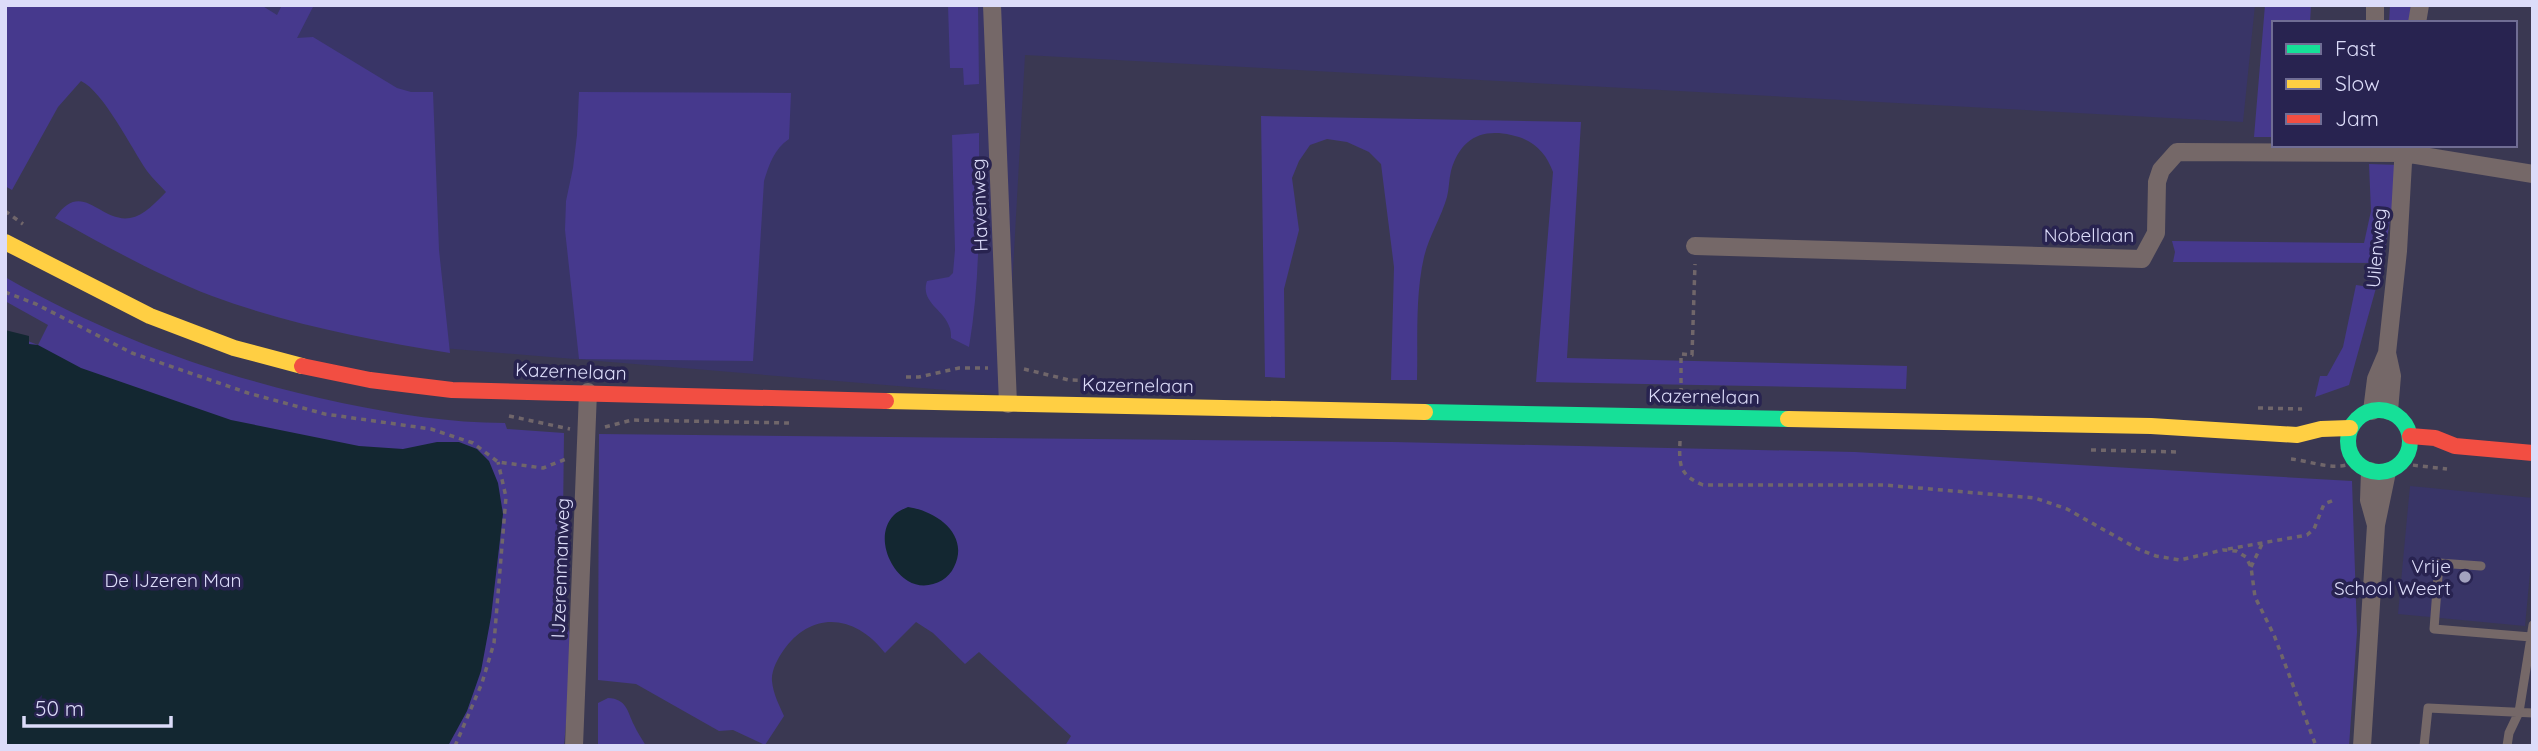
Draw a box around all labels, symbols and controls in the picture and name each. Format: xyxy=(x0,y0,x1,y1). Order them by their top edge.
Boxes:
legend xyxy=(2272,21,2517,147)
text: Fast xyxy=(2335,35,2376,61)
text: Slow xyxy=(2335,70,2380,96)
text: Jam xyxy=(2335,105,2379,131)
street label: Havenweg xyxy=(965,158,993,252)
street label: Uilenweg xyxy=(2361,207,2391,289)
street label: Nobellaan xyxy=(2044,223,2134,247)
street label: Kazernelaan xyxy=(515,357,627,385)
street label: Kazernelaan xyxy=(1082,372,1194,398)
street label: Kazernelaan xyxy=(1648,383,1760,409)
street label: IJzerenmanweg xyxy=(546,497,574,639)
place label: Vrije School Weert xyxy=(2334,554,2451,600)
park label: De IJzeren Man xyxy=(104,568,242,592)
marker: Vrije School Weert xyxy=(2457,569,2473,585)
scale bar xyxy=(24,684,172,728)
text: 50 m xyxy=(35,695,84,721)

